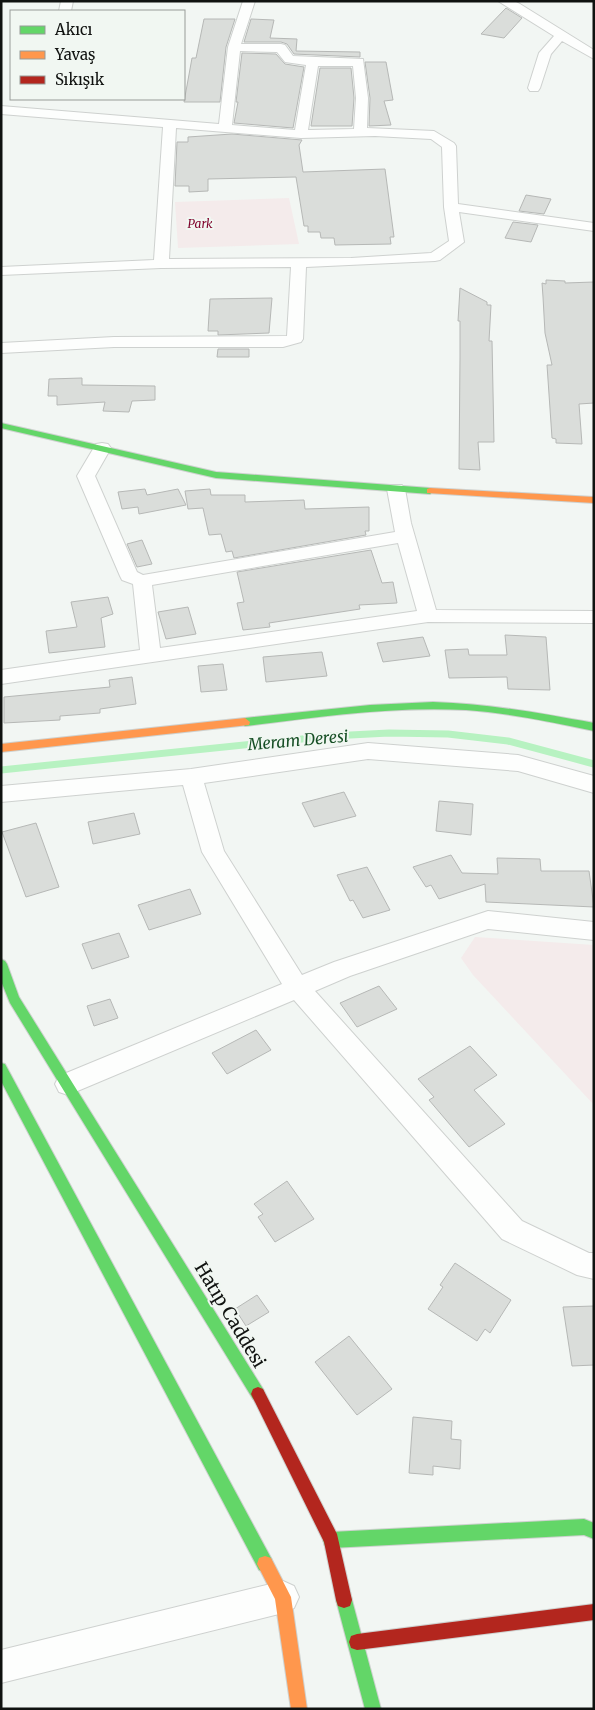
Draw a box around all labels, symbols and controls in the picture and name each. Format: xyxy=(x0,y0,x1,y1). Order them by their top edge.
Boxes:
legend xyxy=(10,10,185,100)
text: Akıcı xyxy=(54,20,93,39)
text: Yavaş xyxy=(54,45,95,64)
text: Sıkışık xyxy=(55,70,105,89)
park label: Park xyxy=(187,216,213,231)
water label: Meram Deresi xyxy=(246,726,349,754)
street label: Hatıp Caddesi xyxy=(190,1258,271,1372)

